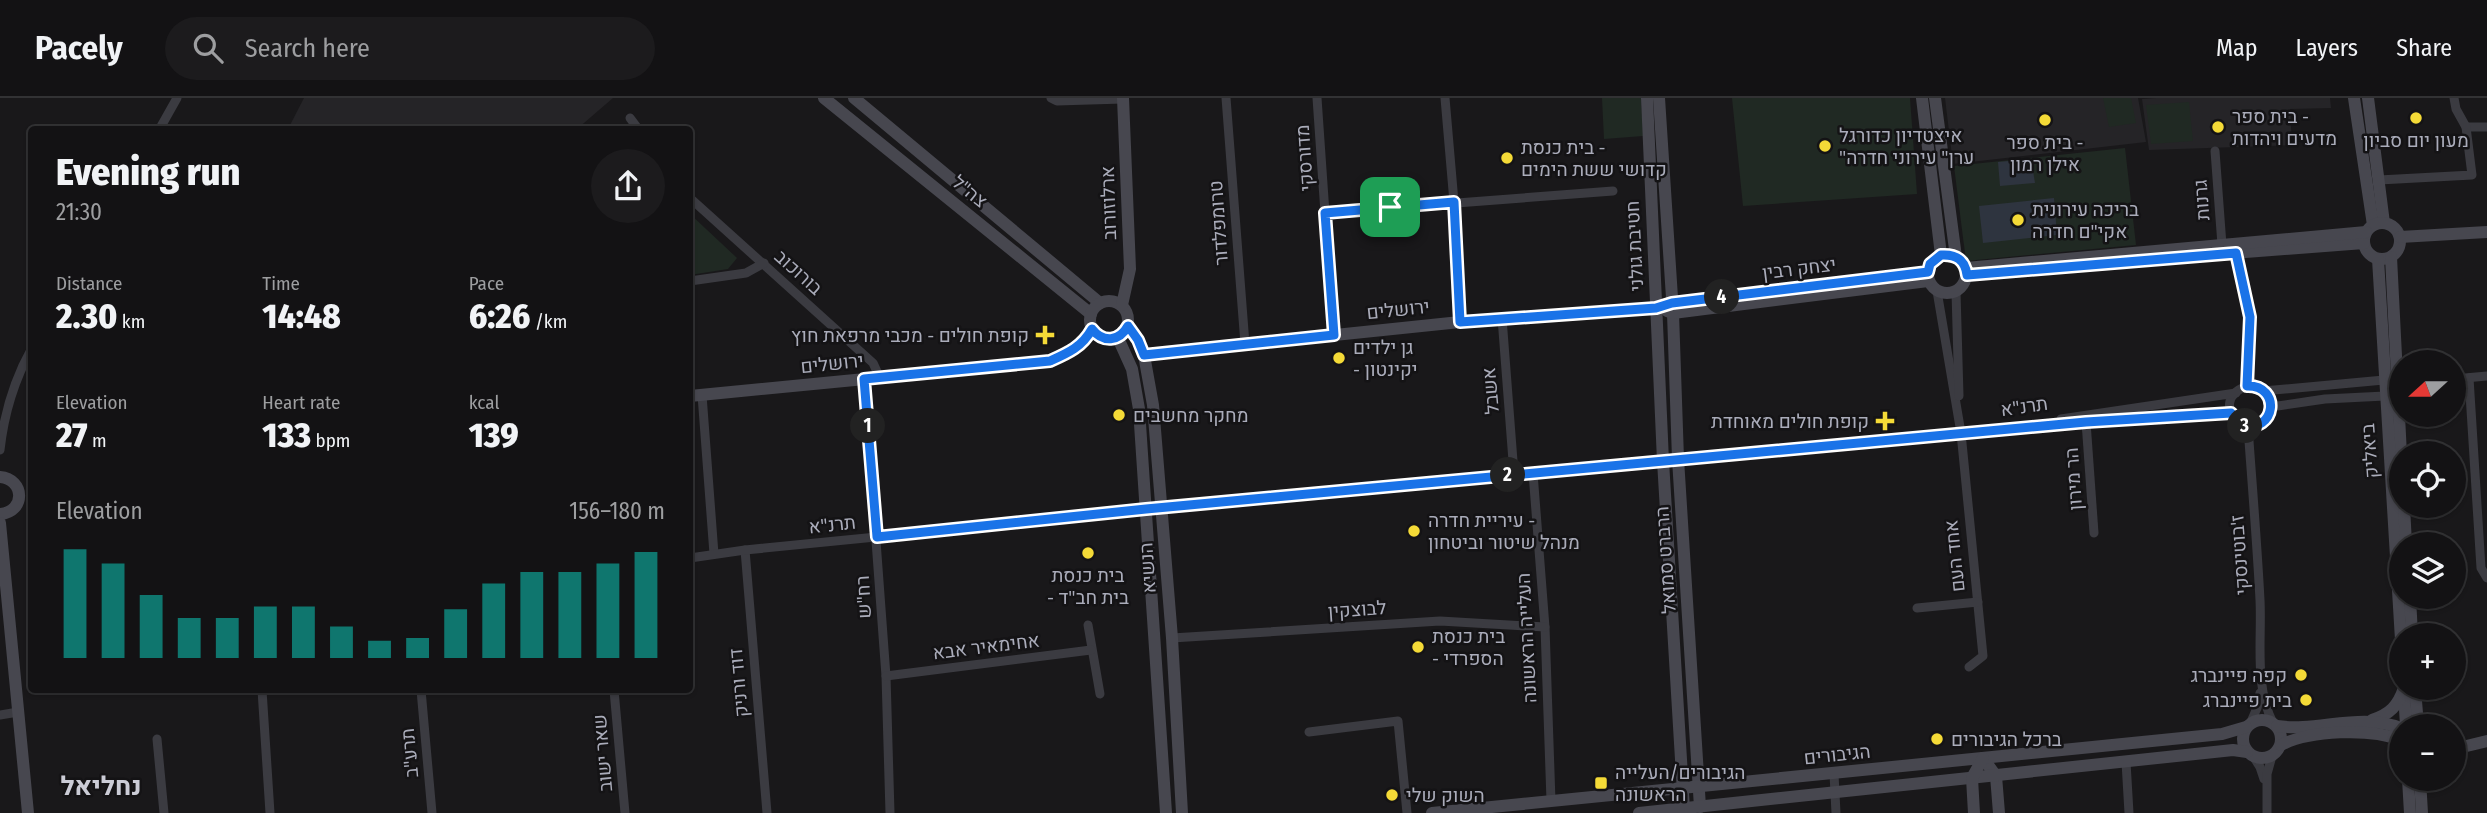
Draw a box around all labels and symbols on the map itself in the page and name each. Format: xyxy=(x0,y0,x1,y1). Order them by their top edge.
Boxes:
place label: בית ספר - מדעים ויהדות xyxy=(2232,105,2337,150)
marker: מעון יום סביון xyxy=(2408,110,2424,126)
marker: בית ספר - אילן רמון xyxy=(2037,112,2053,128)
marker: בית ספר - מדעים ויהדות xyxy=(2210,119,2226,135)
street label: מדורסקי xyxy=(1291,124,1318,192)
place label: איצטדיון כדורגל "ערן" עירוני חדרה xyxy=(1839,124,1974,169)
place label: מעון יום סביון xyxy=(2363,129,2469,152)
place label: בית ספר - אילן רמון xyxy=(2007,131,2083,176)
place label: בית כנסת - קדושי ששת הימים xyxy=(1521,136,1667,181)
marker: איצטדיון כדורגל "ערן" עירוני חדרה xyxy=(1817,138,1833,154)
marker: בית כנסת - קדושי ששת הימים xyxy=(1499,150,1515,166)
street label: ארלוזורוב xyxy=(1096,166,1121,240)
street label: צה"ל xyxy=(947,170,992,212)
pin xyxy=(1360,177,1420,237)
street label: גרנות xyxy=(2189,179,2214,221)
street label: טרומפלדור xyxy=(1204,180,1233,266)
place label: בריכה עירונית אקי"ם חדרה xyxy=(2032,198,2139,243)
street label: חטיבת גולני xyxy=(1621,200,1648,292)
marker: בריכה עירונית אקי"ם חדרה xyxy=(2010,212,2026,228)
street label: בורוכוב xyxy=(770,245,827,300)
street label: יצחק רבין xyxy=(1761,253,1837,284)
pin: 4 xyxy=(1704,280,1740,314)
street label: ירושלים xyxy=(1365,295,1431,324)
place label: קופת חולים - מכבי מרפאת חוץ xyxy=(791,324,1029,347)
marker: קופת חולים - מכבי מרפאת חוץ xyxy=(1035,325,1055,345)
place label: גן ילדים - יקינטון xyxy=(1353,336,1417,381)
street label: ירושלים xyxy=(799,349,865,378)
marker: גן ילדים - יקינטון xyxy=(1331,350,1347,366)
north arrow xyxy=(2389,350,2466,427)
street label: אשבל xyxy=(1477,367,1504,415)
street label: תרנ"א xyxy=(1999,392,2049,421)
place label: מחקר מחשבים xyxy=(1133,404,1249,427)
marker: מחקר מחשבים xyxy=(1111,407,1127,423)
pin: 1 xyxy=(850,408,886,444)
pin: 3 xyxy=(2228,408,2262,444)
place label: קופת חולים מאוחדת xyxy=(1711,410,1869,433)
marker: קופת חולים מאוחדת xyxy=(1875,411,1895,431)
street label: ביאליק xyxy=(2356,423,2383,479)
street label: הר מירון xyxy=(2060,447,2087,511)
pin: 2 xyxy=(1490,458,1526,492)
street label: הרברט סמואל xyxy=(1650,505,1681,615)
place label: עיריית חדרה - מנהל שיטור וביטחון xyxy=(1428,509,1580,554)
street label: תרנ"א xyxy=(807,511,857,538)
street label: ז'בוטינסקי xyxy=(2225,514,2254,596)
street label: אחד העם xyxy=(1939,519,1970,593)
marker: עיריית חדרה - מנהל שיטור וביטחון xyxy=(1406,523,1422,539)
street label: הנשיא xyxy=(1134,542,1161,594)
marker: בית כנסת - בית חב"ד xyxy=(1080,545,1096,561)
place label: בית כנסת - בית חב"ד xyxy=(1047,564,1129,609)
street label: העלייה הראשונה xyxy=(1512,572,1541,704)
street label: רח"ש xyxy=(851,575,876,619)
street label: לבוצקין xyxy=(1327,596,1387,623)
place label: בית כנסת - הספרדי xyxy=(1432,625,1505,670)
street label: אחימאיר אבא xyxy=(931,629,1041,664)
marker: בית כנסת - הספרדי xyxy=(1410,639,1426,655)
street label: דוד ורניק xyxy=(724,647,753,718)
place label: קפה פיינברג xyxy=(2191,664,2287,687)
marker: קפה פיינברג xyxy=(2293,667,2309,683)
place label: בית פיינברג xyxy=(2203,689,2292,712)
marker: בית פיינברג xyxy=(2298,692,2314,708)
street label: שאר ישוב xyxy=(588,713,617,793)
street label: תרע"ב xyxy=(396,727,423,779)
place label: ברכל הגיבורים xyxy=(1951,728,2062,751)
marker: ברכל הגיבורים xyxy=(1929,731,1945,747)
street label: הגיבורים xyxy=(1803,740,1872,769)
place label: הגיבורים/העלייה הראשונה xyxy=(1615,761,1745,806)
district label: נחליאל xyxy=(60,771,142,802)
marker: הגיבורים/העלייה הראשונה xyxy=(1593,775,1609,791)
place label: השוק שלי xyxy=(1406,784,1485,807)
marker: השוק שלי xyxy=(1384,787,1400,803)

